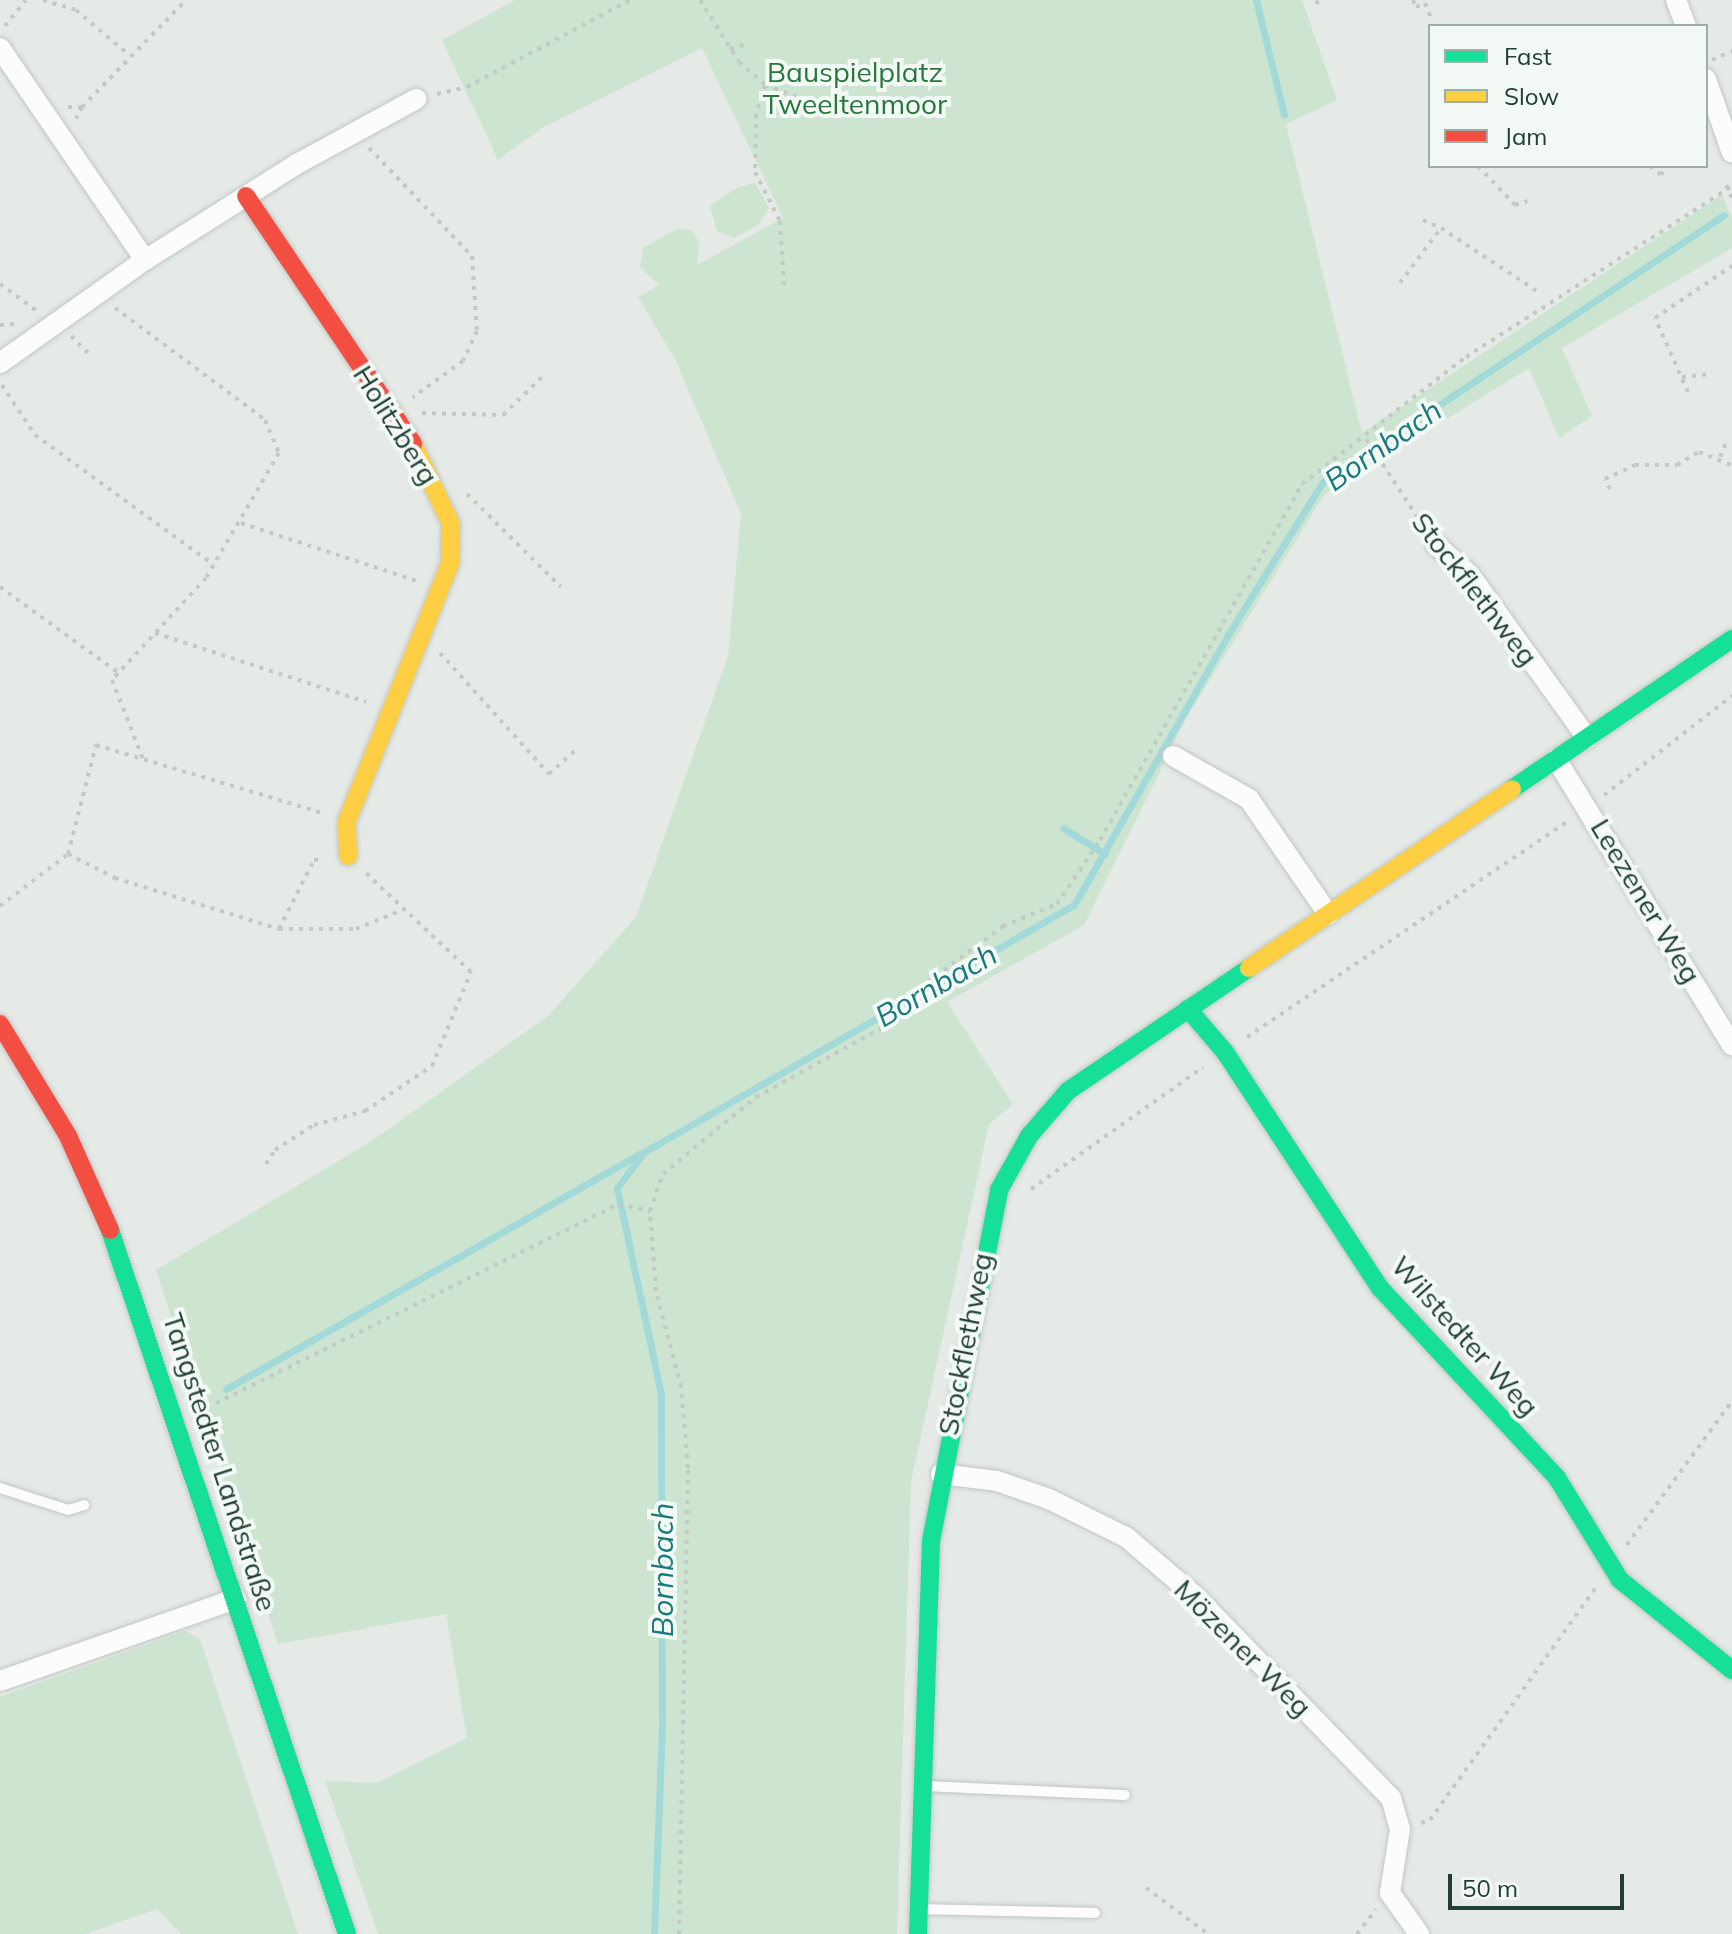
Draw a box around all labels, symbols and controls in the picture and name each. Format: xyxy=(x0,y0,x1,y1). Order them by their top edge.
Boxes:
legend xyxy=(1428,24,1708,168)
text: Fast xyxy=(1504,41,1552,71)
park label: Bauspielplatz Tweeltenmoor xyxy=(763,55,947,121)
text: Slow xyxy=(1504,81,1559,111)
text: Jam xyxy=(1504,121,1547,151)
street label: Holitzberg xyxy=(346,359,446,491)
water label: Bornbach xyxy=(1318,392,1448,498)
street label: Stockflethweg xyxy=(1405,506,1545,672)
street label: Leezener Weg xyxy=(1584,813,1708,989)
water label: Bornbach xyxy=(869,936,1003,1034)
street label: Wilstedter Weg xyxy=(1384,1249,1546,1423)
street label: Stockflethweg xyxy=(931,1250,999,1438)
street label: Tangstedter Landstraße xyxy=(156,1309,284,1615)
water label: Bornbach xyxy=(644,1503,680,1637)
street label: Mözener Weg xyxy=(1167,1572,1319,1724)
scale bar xyxy=(1452,1858,1628,1908)
text: 50 m xyxy=(1462,1873,1518,1903)

